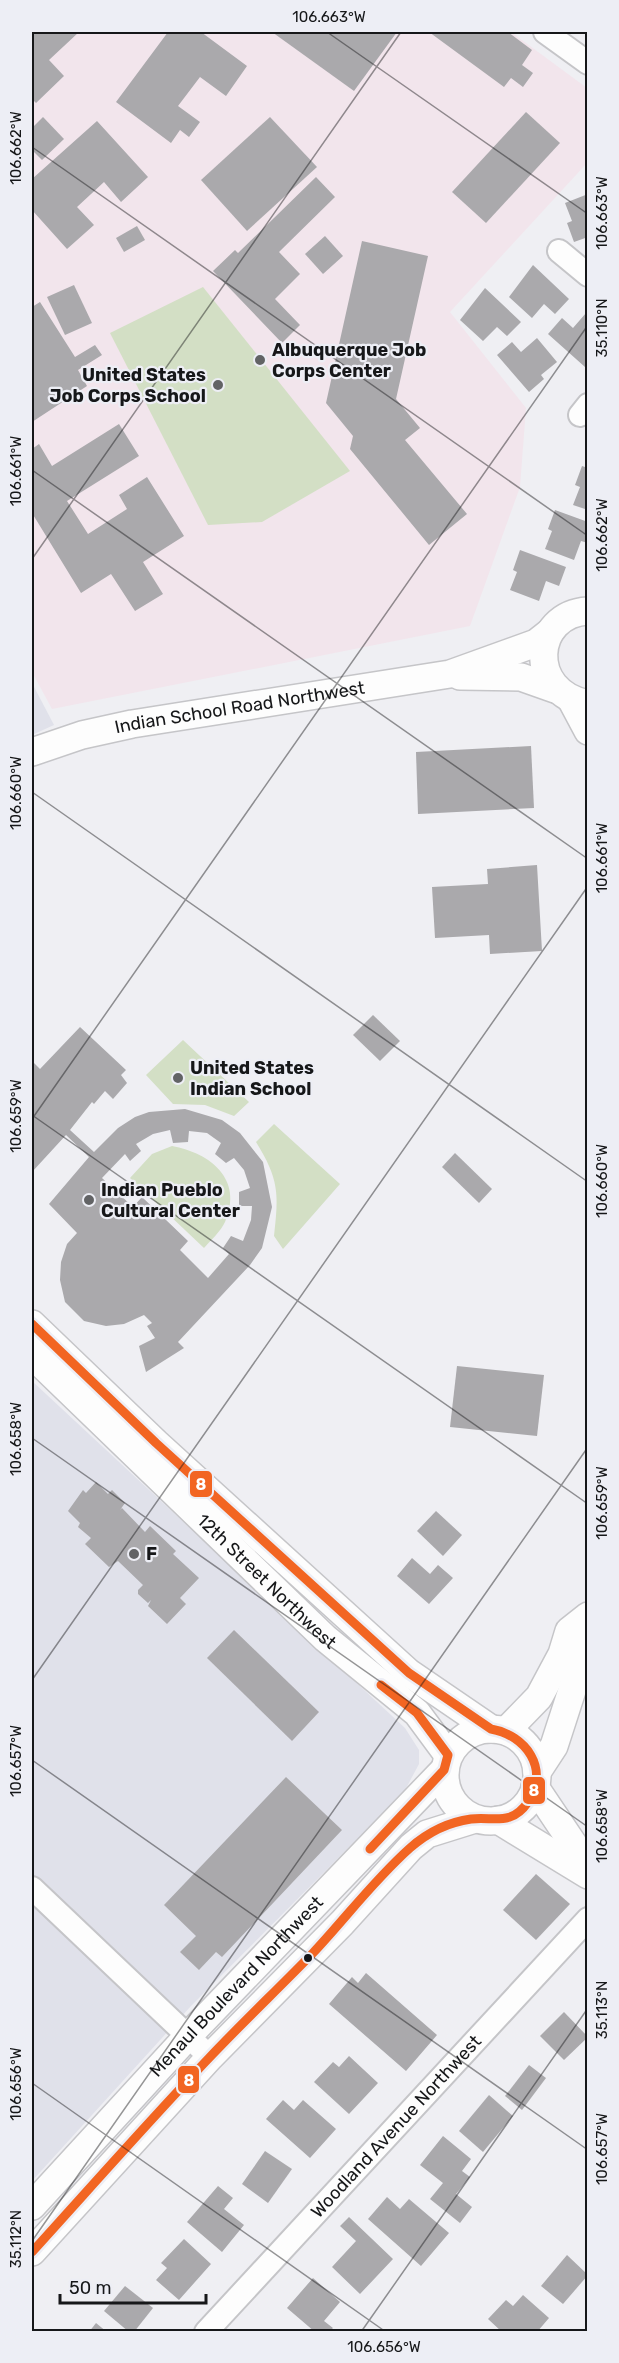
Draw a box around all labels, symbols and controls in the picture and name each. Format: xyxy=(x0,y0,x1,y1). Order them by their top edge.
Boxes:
text: 106.663°W xyxy=(292,8,366,26)
text: 106.662°W xyxy=(7,111,25,185)
text: 106.663°W xyxy=(593,176,611,250)
text: 35.110°N xyxy=(593,298,611,358)
place label: Albuquerque Job Corps Center xyxy=(272,339,426,382)
marker: Albuquerque Job Corps Center xyxy=(253,353,267,367)
place label: United States Job Corps School xyxy=(49,364,206,407)
marker: United States Job Corps School xyxy=(211,378,225,392)
text: 106.661°W xyxy=(7,436,25,506)
text: 106.662°W xyxy=(593,498,611,572)
street label: Indian School Road Northwest xyxy=(113,677,366,739)
text: 106.660°W xyxy=(7,756,25,830)
text: 106.661°W xyxy=(593,823,611,893)
place label: United States Indian School xyxy=(190,1057,314,1100)
marker: United States Indian School xyxy=(171,1071,185,1085)
text: 106.659°W xyxy=(7,1079,25,1153)
text: 106.660°W xyxy=(593,1144,611,1218)
place label: Indian Pueblo Cultural Center xyxy=(101,1179,240,1222)
marker: Indian Pueblo Cultural Center xyxy=(82,1193,96,1207)
text: 106.658°W xyxy=(7,1402,25,1476)
text: 106.659°W xyxy=(593,1466,611,1540)
line badge: 8 xyxy=(189,1470,213,1498)
text: 8 xyxy=(196,1475,207,1494)
street label: 12th Street Northwest xyxy=(192,1509,341,1654)
place label: F xyxy=(146,1543,157,1565)
marker: F xyxy=(127,1547,141,1561)
text: 106.657°W xyxy=(7,1725,25,1797)
line badge: 8 xyxy=(522,1776,546,1805)
text: 8 xyxy=(529,1781,540,1800)
text: 106.658°W xyxy=(593,1789,611,1863)
street label: Menaul Boulevard Northwest xyxy=(145,1891,328,2081)
unlabelled marker xyxy=(302,1952,314,1964)
text: 35.113°N xyxy=(593,1981,611,2039)
street label: Woodland Avenue Northwest xyxy=(306,2031,486,2222)
text: 106.656°W xyxy=(7,2047,25,2121)
line badge: 8 xyxy=(177,2065,200,2094)
text: 8 xyxy=(184,2071,195,2090)
text: 106.657°W xyxy=(593,2113,611,2185)
text: 35.112°N xyxy=(7,2210,25,2268)
scale bar xyxy=(60,2267,206,2305)
text: 50 m xyxy=(69,2277,112,2299)
text: 106.656°W xyxy=(347,2338,421,2356)

